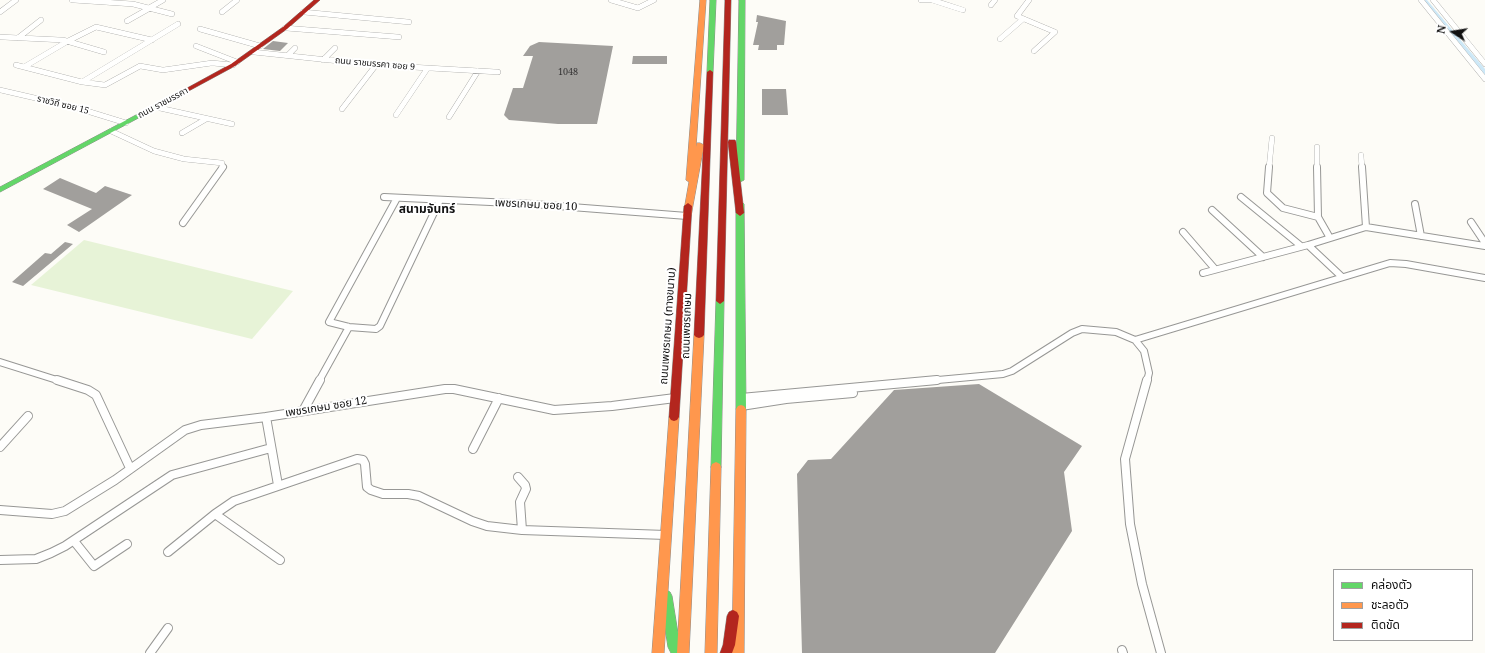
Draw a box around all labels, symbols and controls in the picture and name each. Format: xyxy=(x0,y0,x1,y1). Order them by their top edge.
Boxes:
north arrow xyxy=(1433,12,1473,52)
text: N xyxy=(1433,24,1449,35)
street label: ถนน ราชมรรคา ซอย 9 xyxy=(334,55,416,73)
house number: 1048 xyxy=(558,67,578,77)
street label: ถนน ราชมรรคา xyxy=(136,85,190,121)
street label: ราชวิถี ซอย 15 xyxy=(36,93,90,117)
street label: เพชรเกษม ซอย 10 xyxy=(494,196,578,214)
district label: สนามจันทร์ xyxy=(399,203,455,217)
street label: ถนนเพชรเกษม (ทางขนาน) xyxy=(657,267,679,385)
street label: ถนนเพชรเกษม xyxy=(679,293,695,359)
street label: เพชรเกษม ซอย 12 xyxy=(284,394,368,420)
legend xyxy=(1333,569,1473,641)
text: คล่องตัว xyxy=(1371,576,1412,593)
text: ชะลอตัว xyxy=(1371,596,1409,613)
text: ติดขัด xyxy=(1371,616,1400,633)

